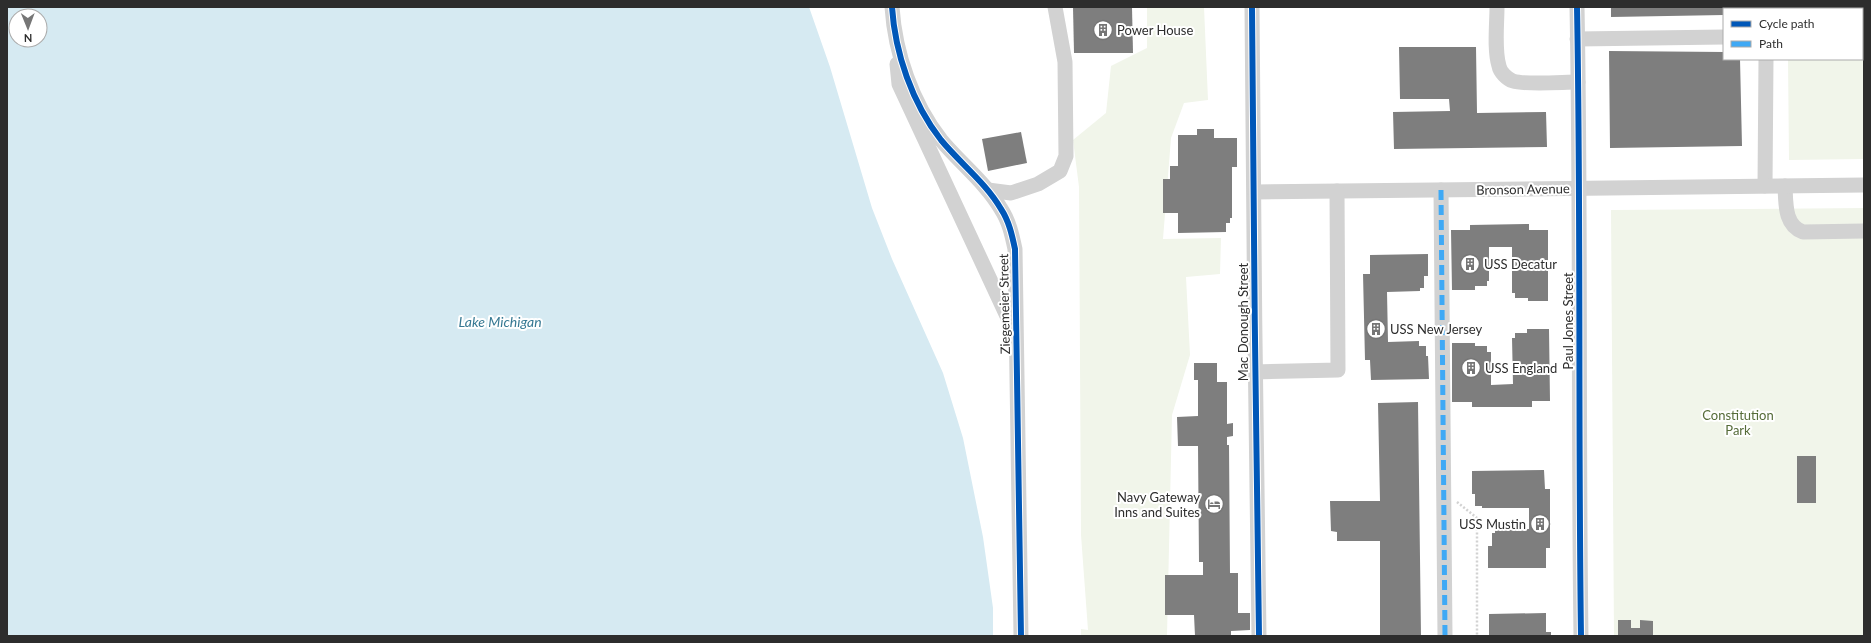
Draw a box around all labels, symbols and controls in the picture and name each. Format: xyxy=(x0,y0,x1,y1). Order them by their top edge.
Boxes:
north arrow xyxy=(8,8,48,48)
legend xyxy=(1723,8,1863,60)
text: Cycle path xyxy=(1759,16,1814,31)
building icon: Power House xyxy=(1092,19,1114,41)
place label: Power House xyxy=(1117,22,1193,38)
text: N xyxy=(24,32,33,45)
text: Path xyxy=(1759,36,1783,51)
street label: Bronson Avenue xyxy=(1476,180,1570,198)
street label: Ziegemeier Street xyxy=(995,253,1013,355)
building icon: USS Decatur xyxy=(1459,253,1481,275)
place label: USS Decatur xyxy=(1484,256,1557,272)
street label: Mac Donough Street xyxy=(1235,262,1251,381)
street label: Paul Jones Street xyxy=(1560,272,1576,370)
water label: Lake Michigan xyxy=(458,313,542,330)
building icon: USS New Jersey xyxy=(1365,318,1387,340)
place label: USS New Jersey xyxy=(1390,321,1483,337)
building icon: USS England xyxy=(1460,357,1482,379)
place label: USS England xyxy=(1485,360,1557,376)
park label: Constitution Park xyxy=(1702,407,1774,438)
place label: Navy Gateway Inns and Suites xyxy=(1114,489,1200,520)
hotel icon: Navy Gateway Inns and Suites xyxy=(1203,493,1225,515)
building icon: USS Mustin xyxy=(1529,513,1551,535)
place label: USS Mustin xyxy=(1459,516,1526,532)

